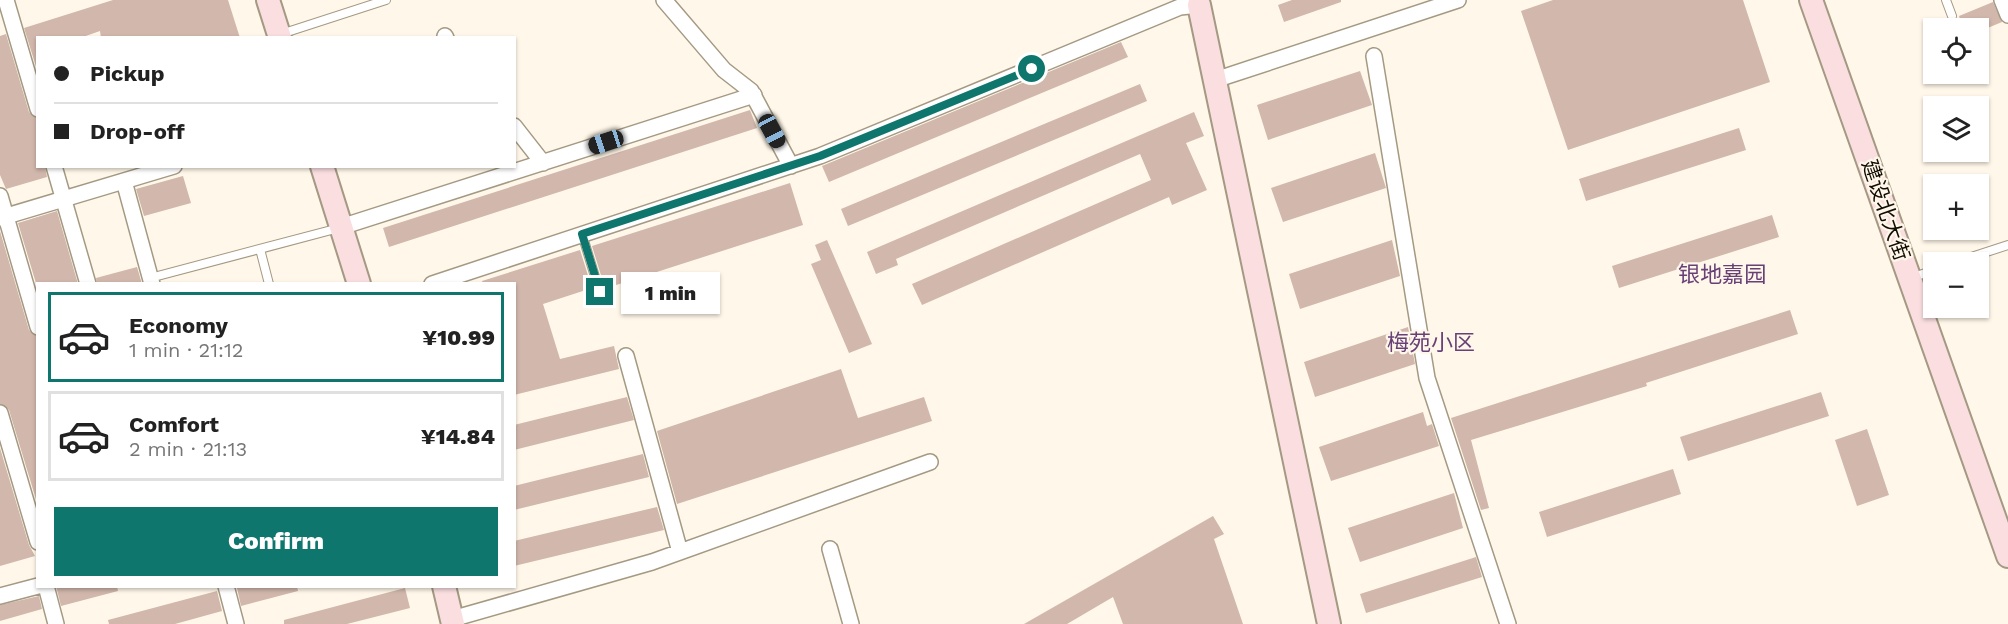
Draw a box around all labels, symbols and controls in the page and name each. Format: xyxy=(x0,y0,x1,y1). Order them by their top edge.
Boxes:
map controls xyxy=(1923,18,1989,318)
button: locate xyxy=(1923,18,1989,84)
route start xyxy=(1018,55,1045,82)
text: Pickup xyxy=(90,61,165,86)
button: layers xyxy=(1923,96,1989,162)
car xyxy=(756,111,788,151)
text: Drop-off xyxy=(90,119,185,144)
car xyxy=(586,128,626,156)
street label: 建设北大街 xyxy=(1857,156,1915,264)
button: + xyxy=(1923,174,1989,240)
button: − xyxy=(1923,252,1989,318)
district label: 银地嘉园 xyxy=(1678,262,1766,287)
callout: 1 min xyxy=(621,271,720,313)
route end xyxy=(586,278,613,305)
text: 1 min xyxy=(645,281,696,305)
icon: car xyxy=(57,310,111,364)
text: Economy xyxy=(129,313,228,338)
text: ¥10.99 xyxy=(422,325,495,350)
district label: 梅苑小区 xyxy=(1387,330,1475,355)
text: 1 min · 21:12 xyxy=(129,338,243,362)
icon: car xyxy=(57,409,111,463)
text: Comfort xyxy=(129,412,219,437)
text: ¥14.84 xyxy=(421,424,495,449)
text: 2 min · 21:13 xyxy=(129,437,247,461)
button: Confirm xyxy=(54,507,498,576)

